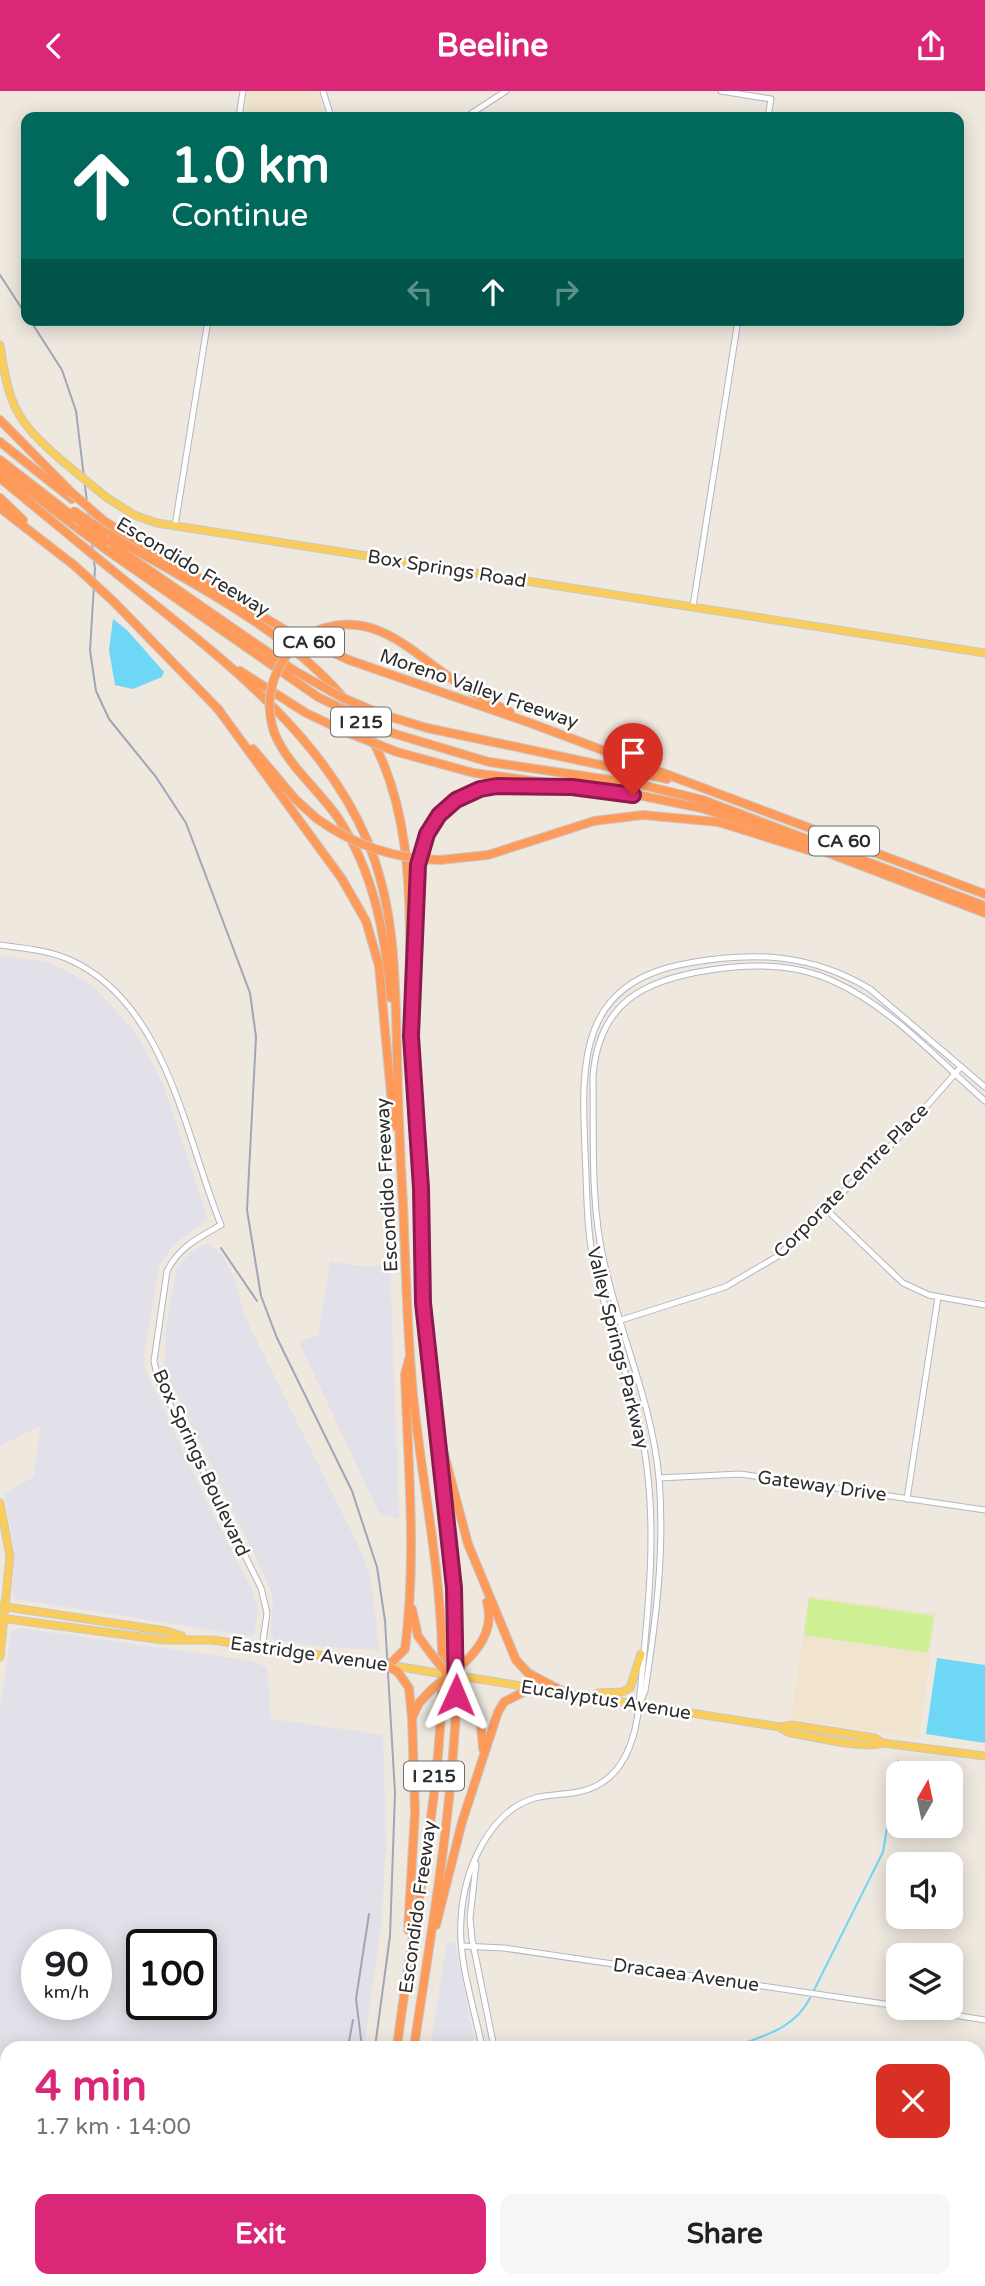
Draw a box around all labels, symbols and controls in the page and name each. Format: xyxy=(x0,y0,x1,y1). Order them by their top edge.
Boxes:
icon: back xyxy=(35,27,73,65)
text: Beeline xyxy=(437,27,548,65)
icon: share xyxy=(912,27,950,65)
text: 1.0 km xyxy=(171,137,330,196)
icon: ahead xyxy=(56,140,147,231)
text: Continue xyxy=(171,197,308,235)
icon: left xyxy=(401,273,439,311)
icon: ahead xyxy=(474,273,512,311)
icon: right xyxy=(547,273,585,311)
street label: Escondido Freeway xyxy=(113,513,273,621)
street label: Box Springs Road xyxy=(366,546,528,592)
road number: CA 60 xyxy=(274,627,344,657)
street label: Moreno Valley Freeway xyxy=(377,645,581,733)
road number: I 215 xyxy=(331,707,391,737)
pin xyxy=(603,723,663,795)
icon: arrive xyxy=(614,734,652,772)
road number: CA 60 xyxy=(809,827,879,855)
street label: Escondido Freeway xyxy=(371,1097,403,1273)
street label: Corporate Centre Place xyxy=(769,1099,933,1263)
street label: Valley Springs Parkway xyxy=(582,1245,654,1451)
street label: Box Springs Boulevard xyxy=(148,1366,254,1560)
street label: Gateway Drive xyxy=(756,1466,888,1506)
street label: Eastridge Avenue xyxy=(229,1632,389,1676)
position arrow xyxy=(419,1658,493,1732)
street label: Eucalyptus Avenue xyxy=(519,1676,693,1724)
road number: I 215 xyxy=(404,1761,464,1791)
north arrow xyxy=(886,1761,962,1837)
map controls xyxy=(886,1761,963,2020)
street label: Escondido Freeway xyxy=(395,1819,441,1995)
button: sound xyxy=(886,1852,963,1929)
speed limit sign: 100 xyxy=(126,1929,217,2020)
button: layers xyxy=(886,1943,963,2020)
text: 90 xyxy=(45,1944,88,1986)
street label: Dracaea Avenue xyxy=(612,1954,760,1996)
text: km/h xyxy=(44,1981,89,2003)
text: 4 min xyxy=(35,2061,147,2112)
button: close xyxy=(876,2064,950,2138)
text: 1.7 km · 14:00 xyxy=(35,2113,191,2141)
button: Exit xyxy=(35,2194,486,2274)
button: Share xyxy=(500,2194,950,2274)

